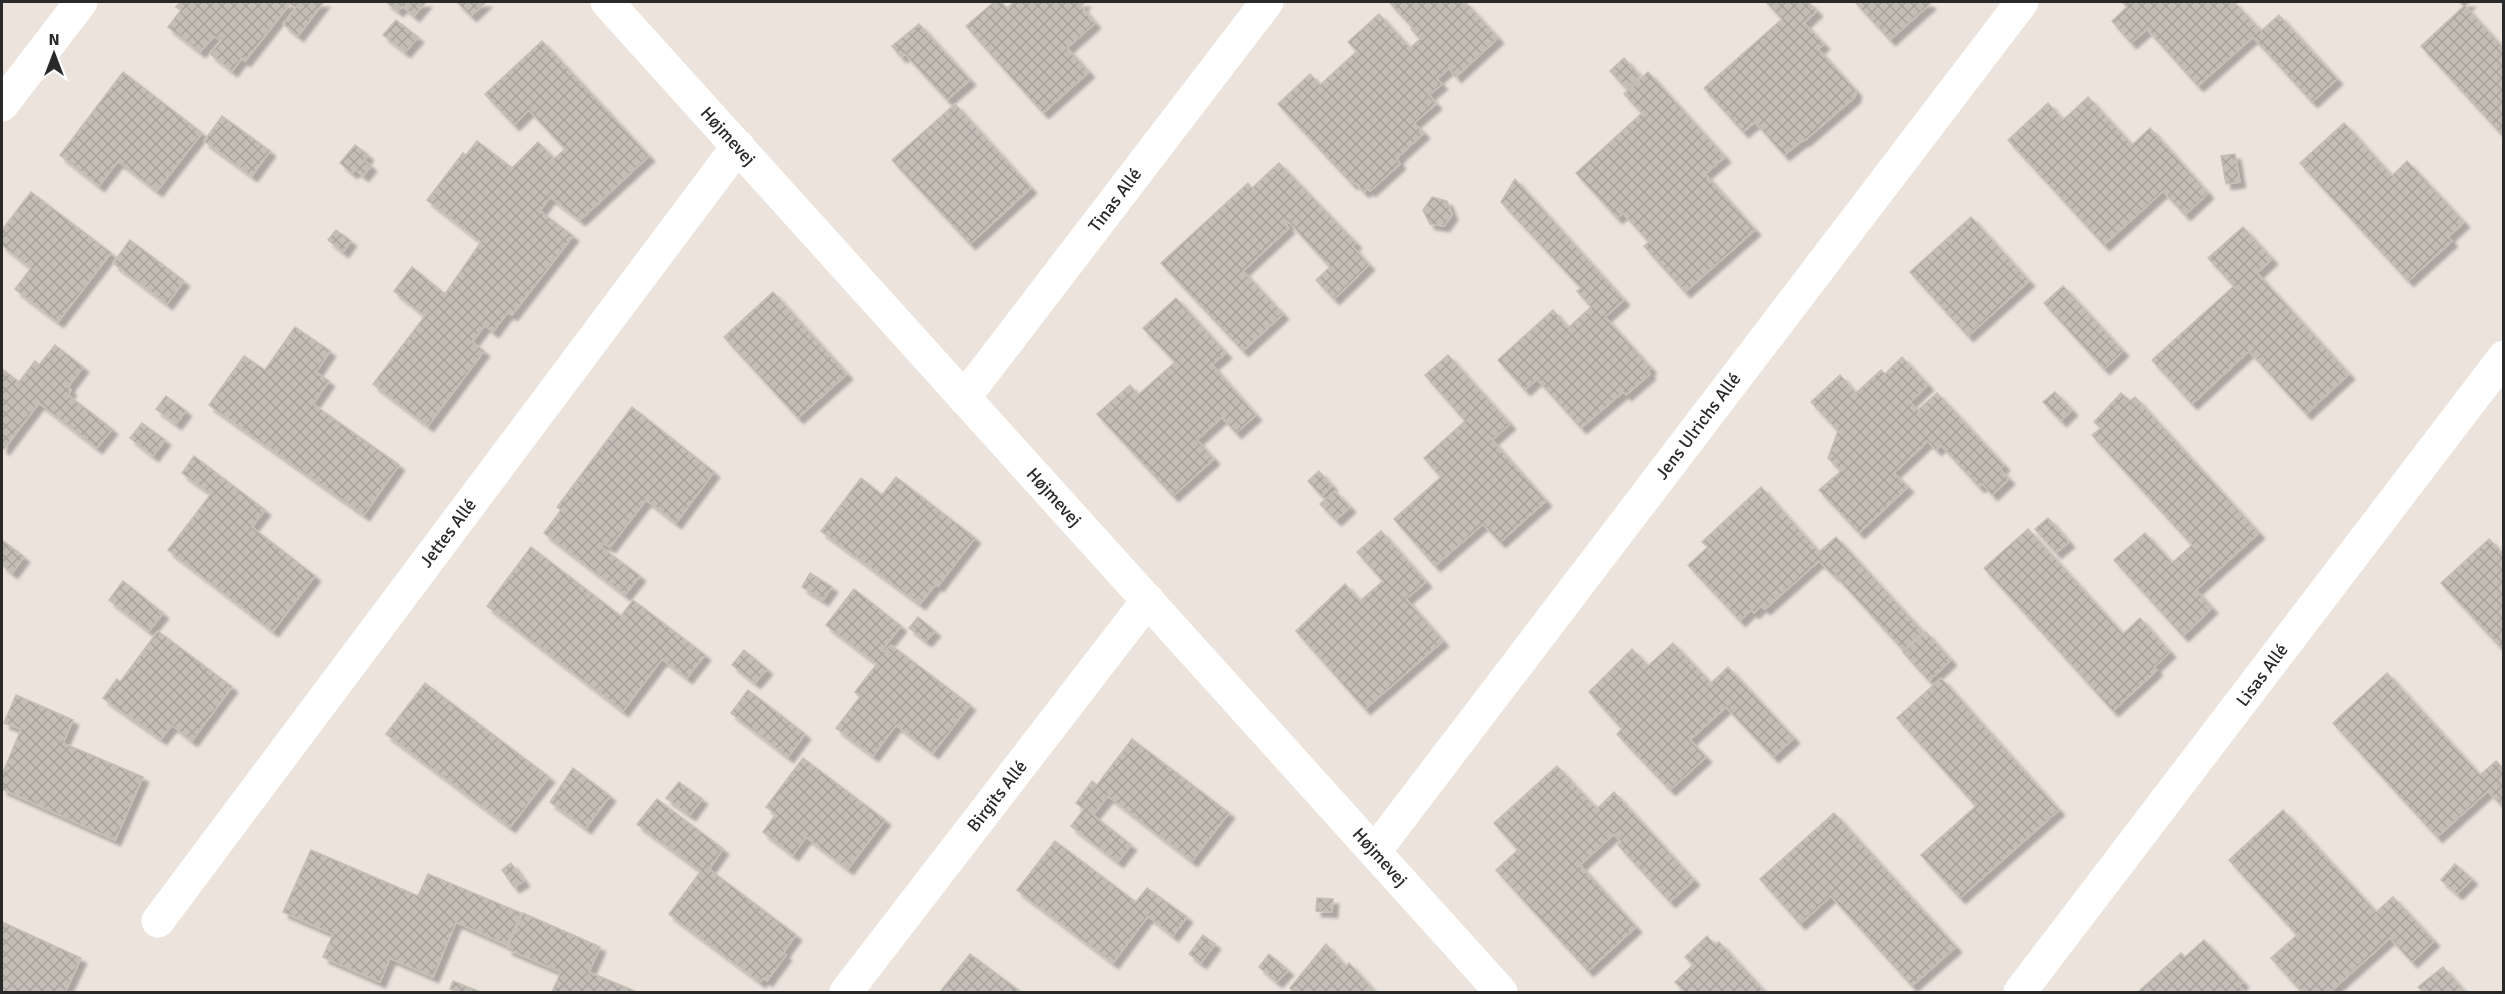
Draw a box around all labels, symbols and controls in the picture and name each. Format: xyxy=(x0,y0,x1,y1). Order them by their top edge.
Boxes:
north arrow xyxy=(24,24,84,84)
text: N xyxy=(48,30,60,50)
street label: Højmevej xyxy=(696,102,760,170)
street label: Tinas Allé xyxy=(1084,164,1146,236)
street label: Jens Ulrichs Allé xyxy=(1651,368,1745,484)
street label: Højmevej xyxy=(1022,463,1086,531)
street label: Jettes Allé xyxy=(415,494,481,572)
street label: Lisas Allé xyxy=(2231,639,2293,711)
street label: Birgits Allé xyxy=(962,756,1032,836)
street label: Højmevej xyxy=(1348,823,1412,891)

